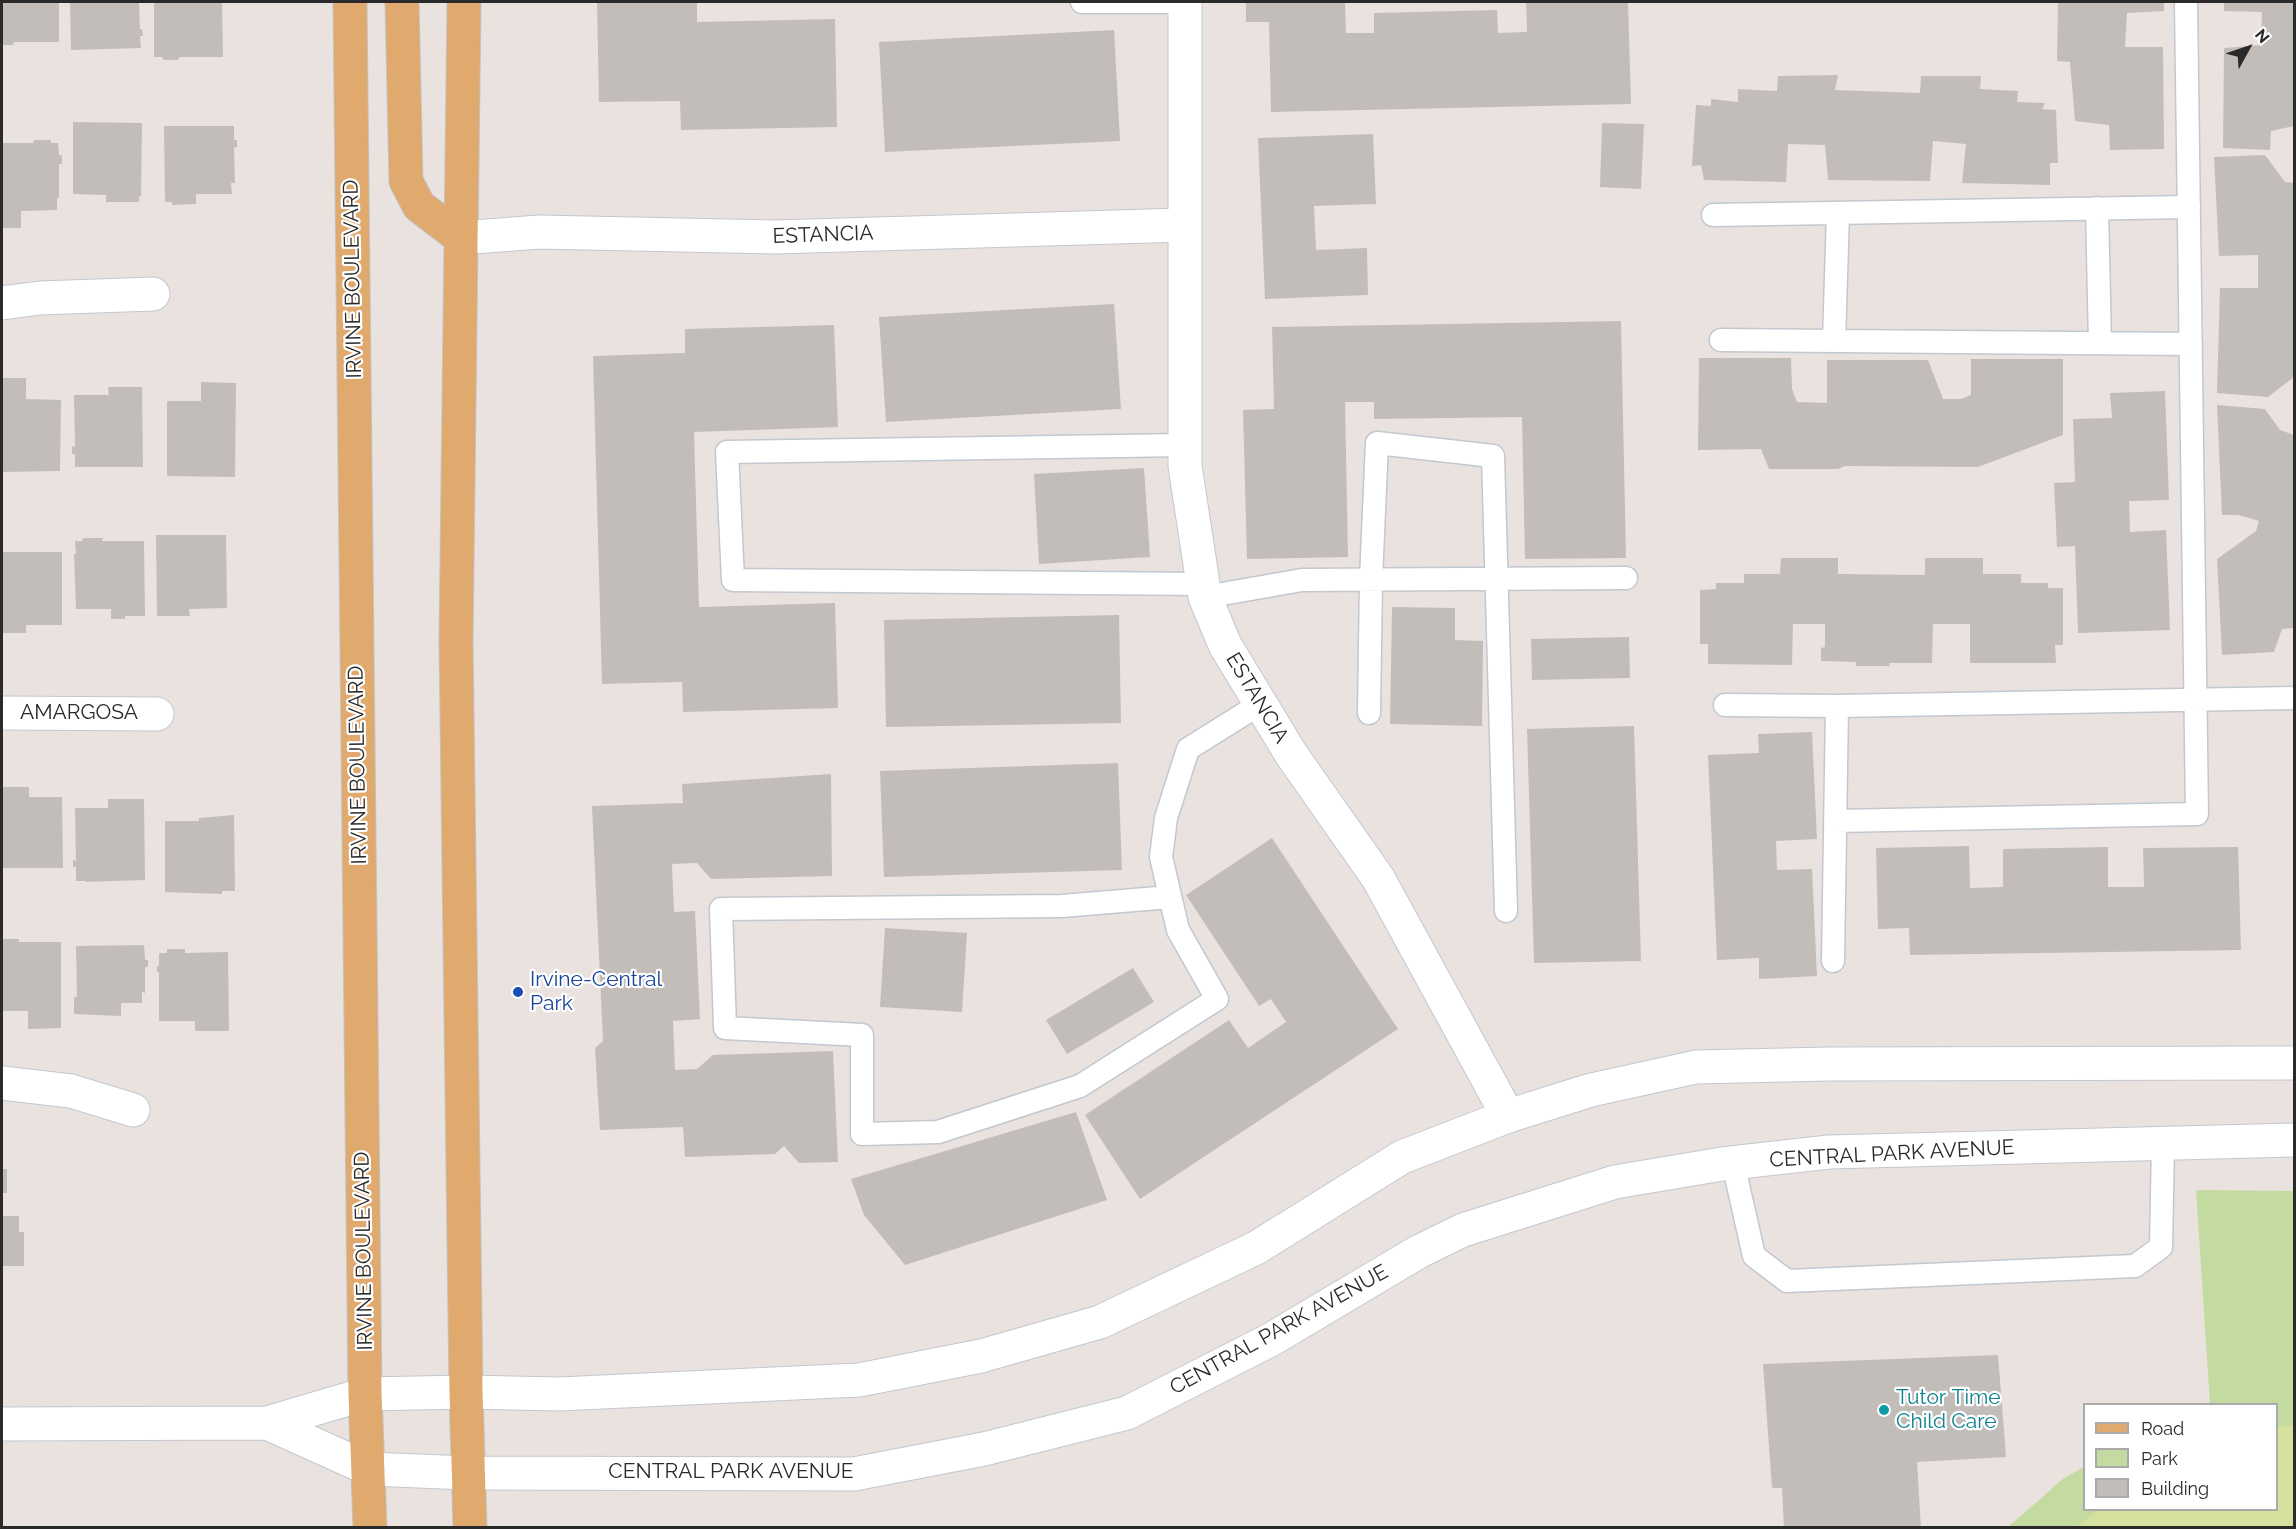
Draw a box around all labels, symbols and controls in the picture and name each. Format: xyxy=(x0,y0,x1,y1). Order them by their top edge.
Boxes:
north arrow xyxy=(2218,18,2278,78)
text: N xyxy=(2251,25,2273,47)
street label: IRVINE BOULEVARD xyxy=(339,179,367,379)
street label: ESTANCIA xyxy=(772,221,874,249)
street label: ESTANCIA xyxy=(1220,648,1294,748)
street label: IRVINE BOULEVARD xyxy=(344,665,372,865)
street label: AMARGOSA xyxy=(20,700,138,726)
place label: Irvine-Central Park xyxy=(530,967,662,1017)
marker: Irvine-Central Park xyxy=(511,985,525,999)
street label: CENTRAL PARK AVENUE xyxy=(1769,1135,2015,1173)
street label: IRVINE BOULEVARD xyxy=(350,1151,378,1351)
street label: CENTRAL PARK AVENUE xyxy=(1166,1260,1392,1400)
place label: Tutor Time Child Care xyxy=(1896,1385,2001,1435)
marker: Tutor Time Child Care xyxy=(1877,1403,1891,1417)
legend xyxy=(2083,1403,2278,1511)
text: Road xyxy=(2141,1418,2184,1439)
text: Park xyxy=(2141,1448,2178,1469)
street label: CENTRAL PARK AVENUE xyxy=(608,1459,854,1485)
text: Building xyxy=(2141,1478,2209,1499)

